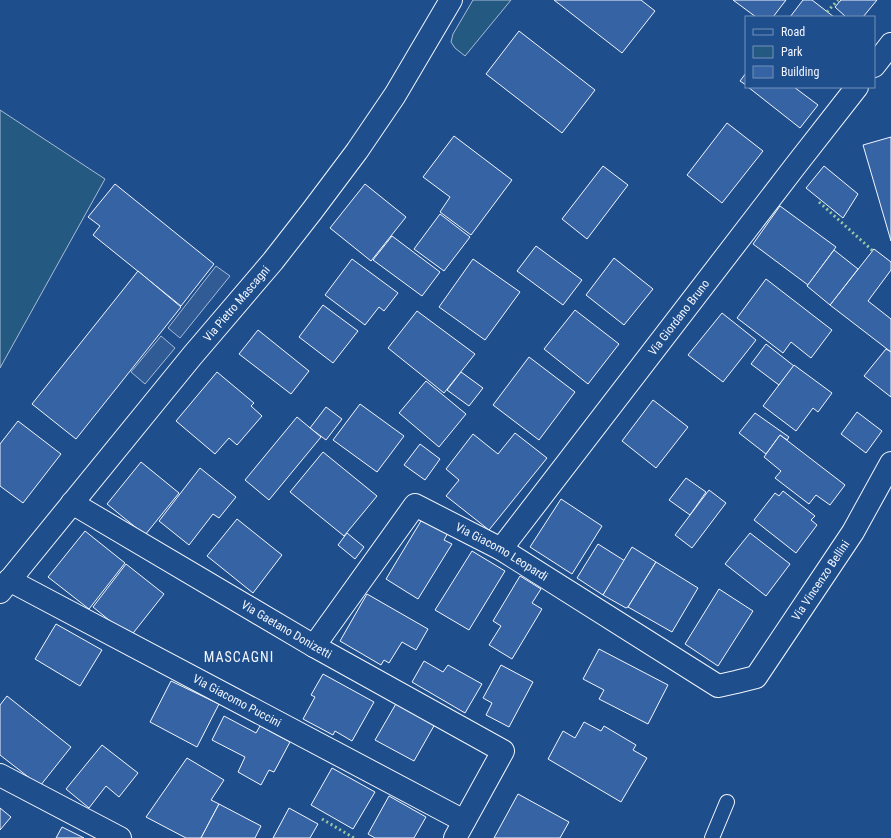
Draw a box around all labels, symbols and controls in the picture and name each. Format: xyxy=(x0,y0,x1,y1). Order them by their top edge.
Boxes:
legend xyxy=(745,16,875,88)
text: Road xyxy=(781,25,805,39)
text: Park xyxy=(781,45,803,59)
text: Building xyxy=(781,65,819,79)
street label: Via Pietro Mascagni xyxy=(200,263,273,344)
street label: Via Giordano Bruno xyxy=(645,277,712,358)
street label: Via Giacomo Leopardi xyxy=(453,520,551,584)
street label: Via Vincenzo Bellini xyxy=(789,538,852,623)
street label: Via Gaetano Donizetti xyxy=(239,598,334,661)
district label: MASCAGNI xyxy=(204,649,274,665)
street label: Via Giacomo Puccini xyxy=(190,672,284,730)

